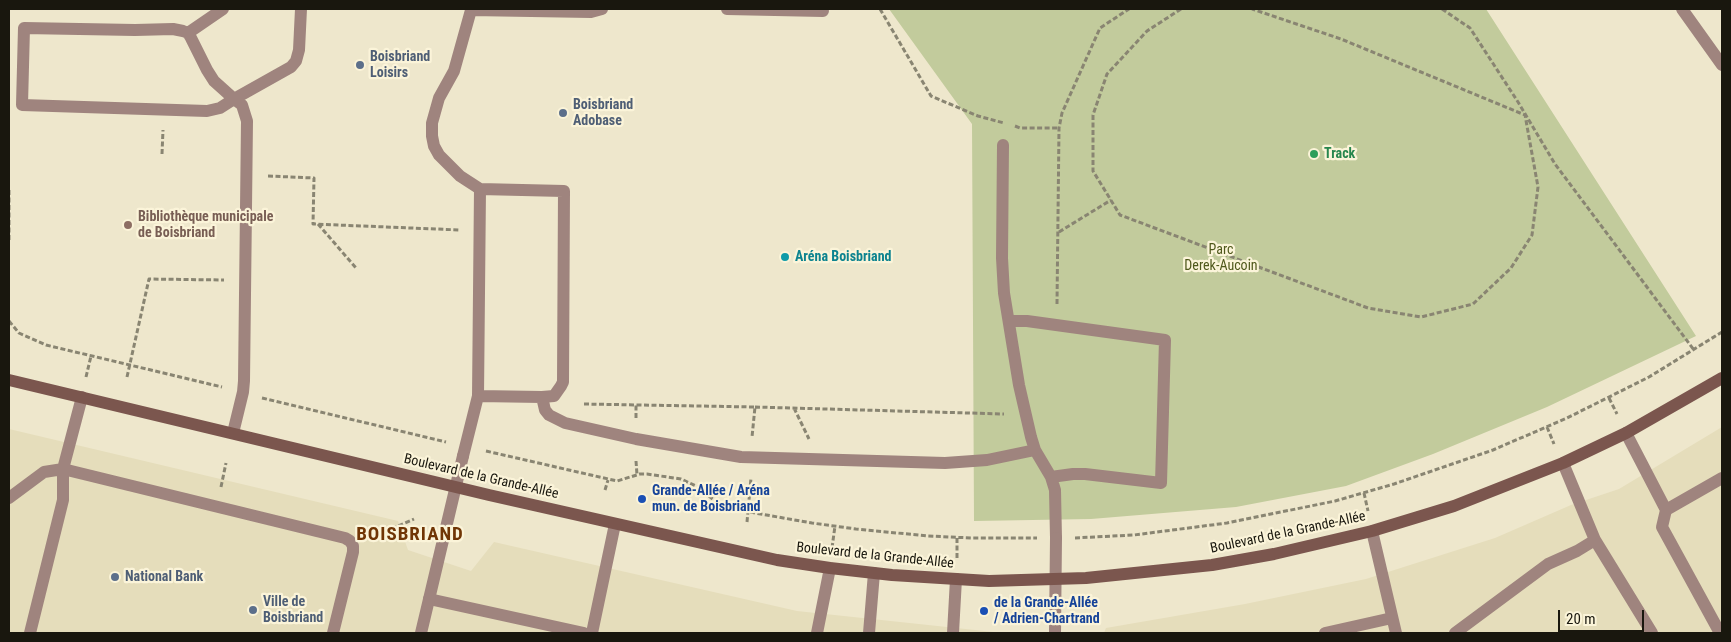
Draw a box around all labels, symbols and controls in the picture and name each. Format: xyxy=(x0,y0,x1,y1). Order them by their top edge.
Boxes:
place label: Boisbriand Loisirs xyxy=(370,49,430,82)
marker: Boisbriand Loisirs xyxy=(354,59,366,71)
place label: Boisbriand Adobase xyxy=(573,97,633,130)
marker: Boisbriand Adobase xyxy=(557,107,569,119)
place label: Track xyxy=(1324,146,1355,162)
marker: Track xyxy=(1308,148,1320,160)
place label: Bibliothèque municipale de Boisbriand xyxy=(138,209,273,242)
marker: Bibliothèque municipale de Boisbriand xyxy=(122,219,134,231)
park label: Parc Derek-Aucoin xyxy=(1184,242,1258,274)
place label: Aréna Boisbriand xyxy=(795,249,892,265)
marker: Aréna Boisbriand xyxy=(779,251,791,263)
street label: Boulevard de la Grande-Allée xyxy=(402,451,560,503)
place label: Grande-Allée / Aréna mun. de Boisbriand xyxy=(652,483,770,516)
marker: Grande-Allée / Aréna mun. de Boisbriand xyxy=(636,493,648,505)
street label: Boulevard de la Grande-Allée xyxy=(1209,508,1367,558)
district label: BOISBRIAND xyxy=(355,524,465,546)
street label: Boulevard de la Grande-Allée xyxy=(795,539,955,573)
place label: National Bank xyxy=(125,569,203,585)
marker: National Bank xyxy=(109,571,121,583)
place label: Ville de Boisbriand xyxy=(263,594,323,626)
place label: de la Grande-Allée / Adrien-Chartrand xyxy=(994,595,1100,628)
scale bar xyxy=(1561,600,1647,632)
marker: Ville de Boisbriand xyxy=(247,604,259,616)
marker: de la Grande-Allée / Adrien-Chartrand xyxy=(978,605,990,617)
text: 20 m xyxy=(1566,610,1596,628)

